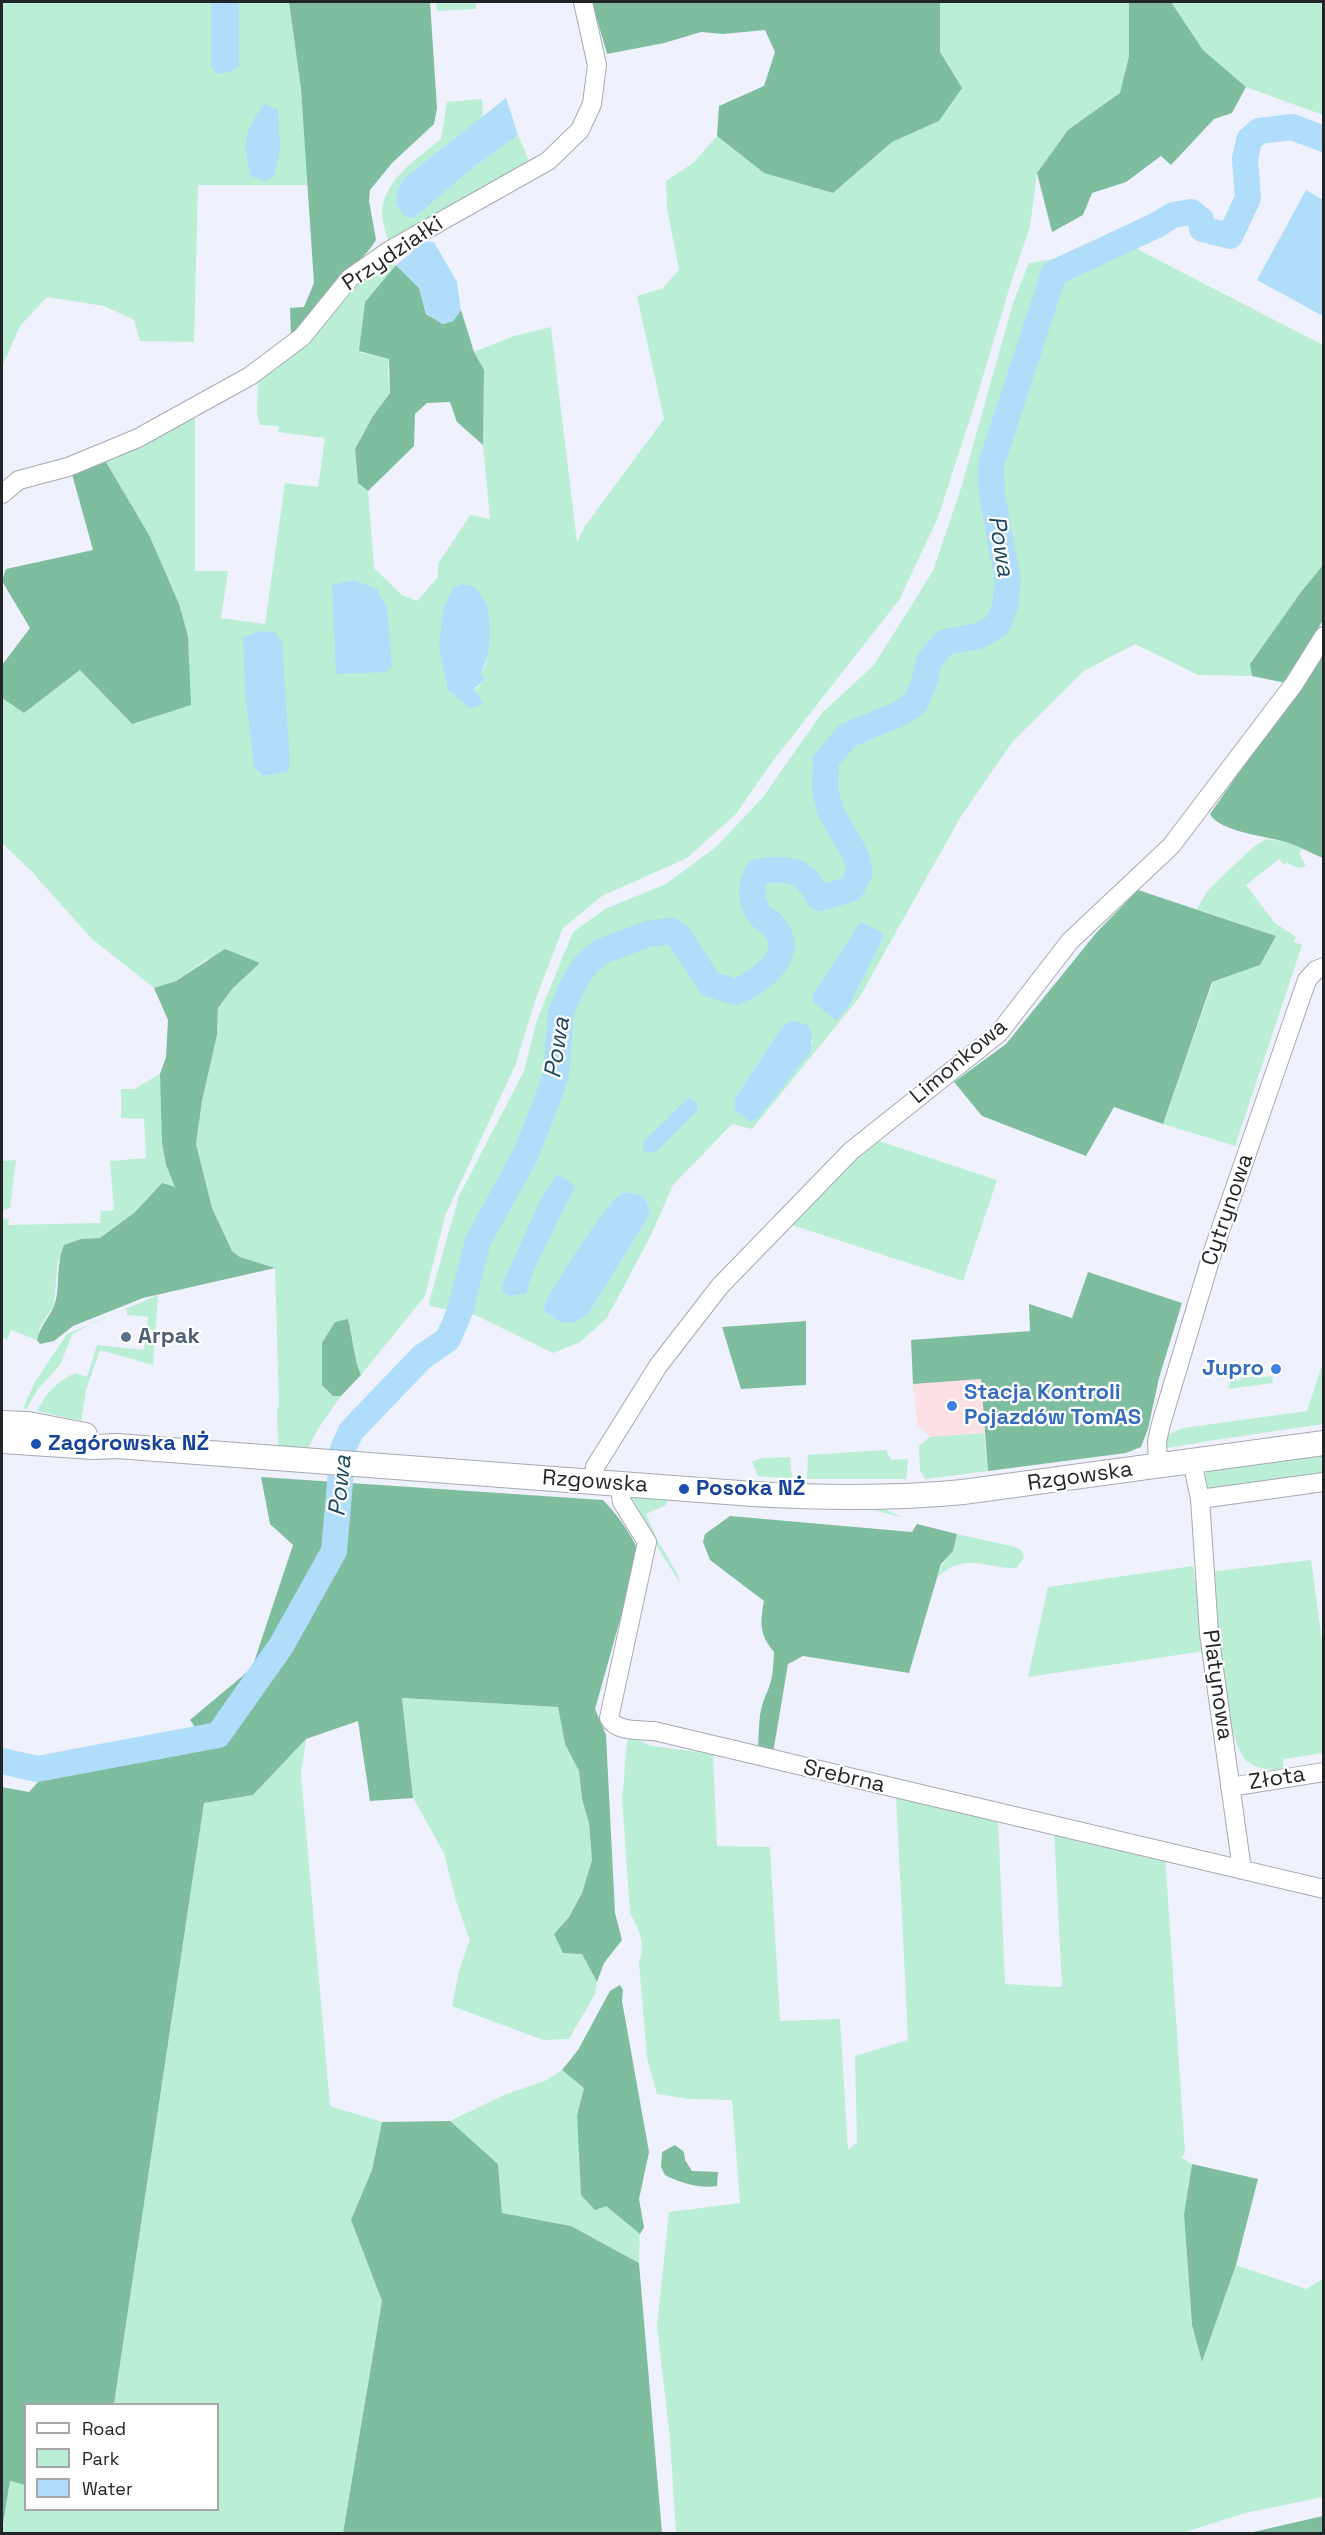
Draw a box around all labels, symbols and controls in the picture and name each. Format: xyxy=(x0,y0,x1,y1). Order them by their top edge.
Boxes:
street label: Przydziałki xyxy=(338,211,448,297)
water label: Powa xyxy=(981,513,1019,579)
street label: Limonkowa xyxy=(905,1014,1013,1110)
water label: Powa xyxy=(539,1015,577,1081)
street label: Cytrynowa xyxy=(1197,1151,1259,1269)
place label: Arpak xyxy=(138,1324,200,1350)
marker: Arpak xyxy=(119,1330,133,1344)
place label: Jupro xyxy=(1202,1356,1264,1382)
marker: Jupro xyxy=(1269,1362,1283,1376)
place label: Stacja Kontroli Pojazdów TomAS xyxy=(964,1380,1141,1432)
marker: Stacja Kontroli Pojazdów TomAS xyxy=(945,1399,959,1413)
place label: Zagórowska NŻ xyxy=(48,1431,209,1457)
marker: Zagórowska NŻ xyxy=(29,1437,43,1451)
water label: Powa xyxy=(323,1454,359,1518)
street label: Rzgowska xyxy=(1026,1457,1134,1497)
street label: Rzgowska xyxy=(541,1465,649,1499)
place label: Posoka NŻ xyxy=(696,1476,805,1502)
marker: Posoka NŻ xyxy=(677,1482,691,1496)
street label: Platynowa xyxy=(1196,1628,1238,1742)
street label: Srebrna xyxy=(801,1755,887,1799)
street label: Złota xyxy=(1247,1762,1307,1796)
legend xyxy=(24,2403,219,2511)
text: Road xyxy=(82,2417,126,2440)
text: Park xyxy=(82,2447,119,2470)
text: Water xyxy=(82,2477,133,2500)

